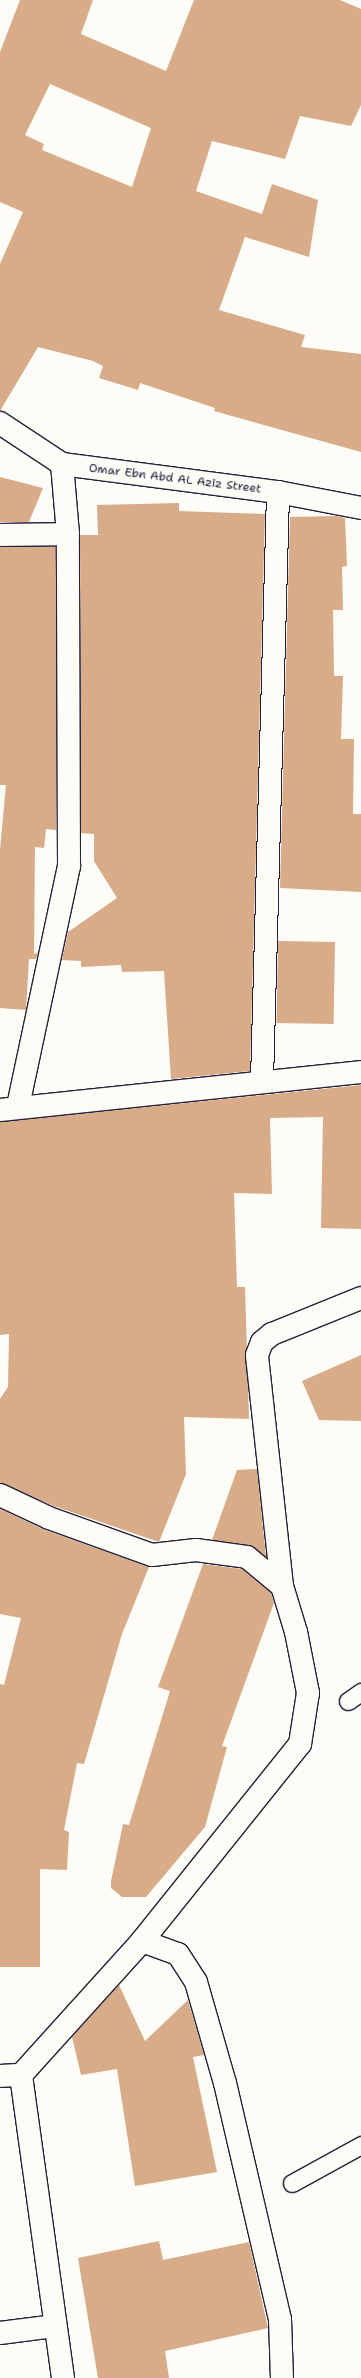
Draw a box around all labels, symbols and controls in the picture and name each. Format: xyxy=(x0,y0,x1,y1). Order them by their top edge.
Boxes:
street label: Omar Ebn Abd AL Aziz Street xyxy=(88,461,262,497)

